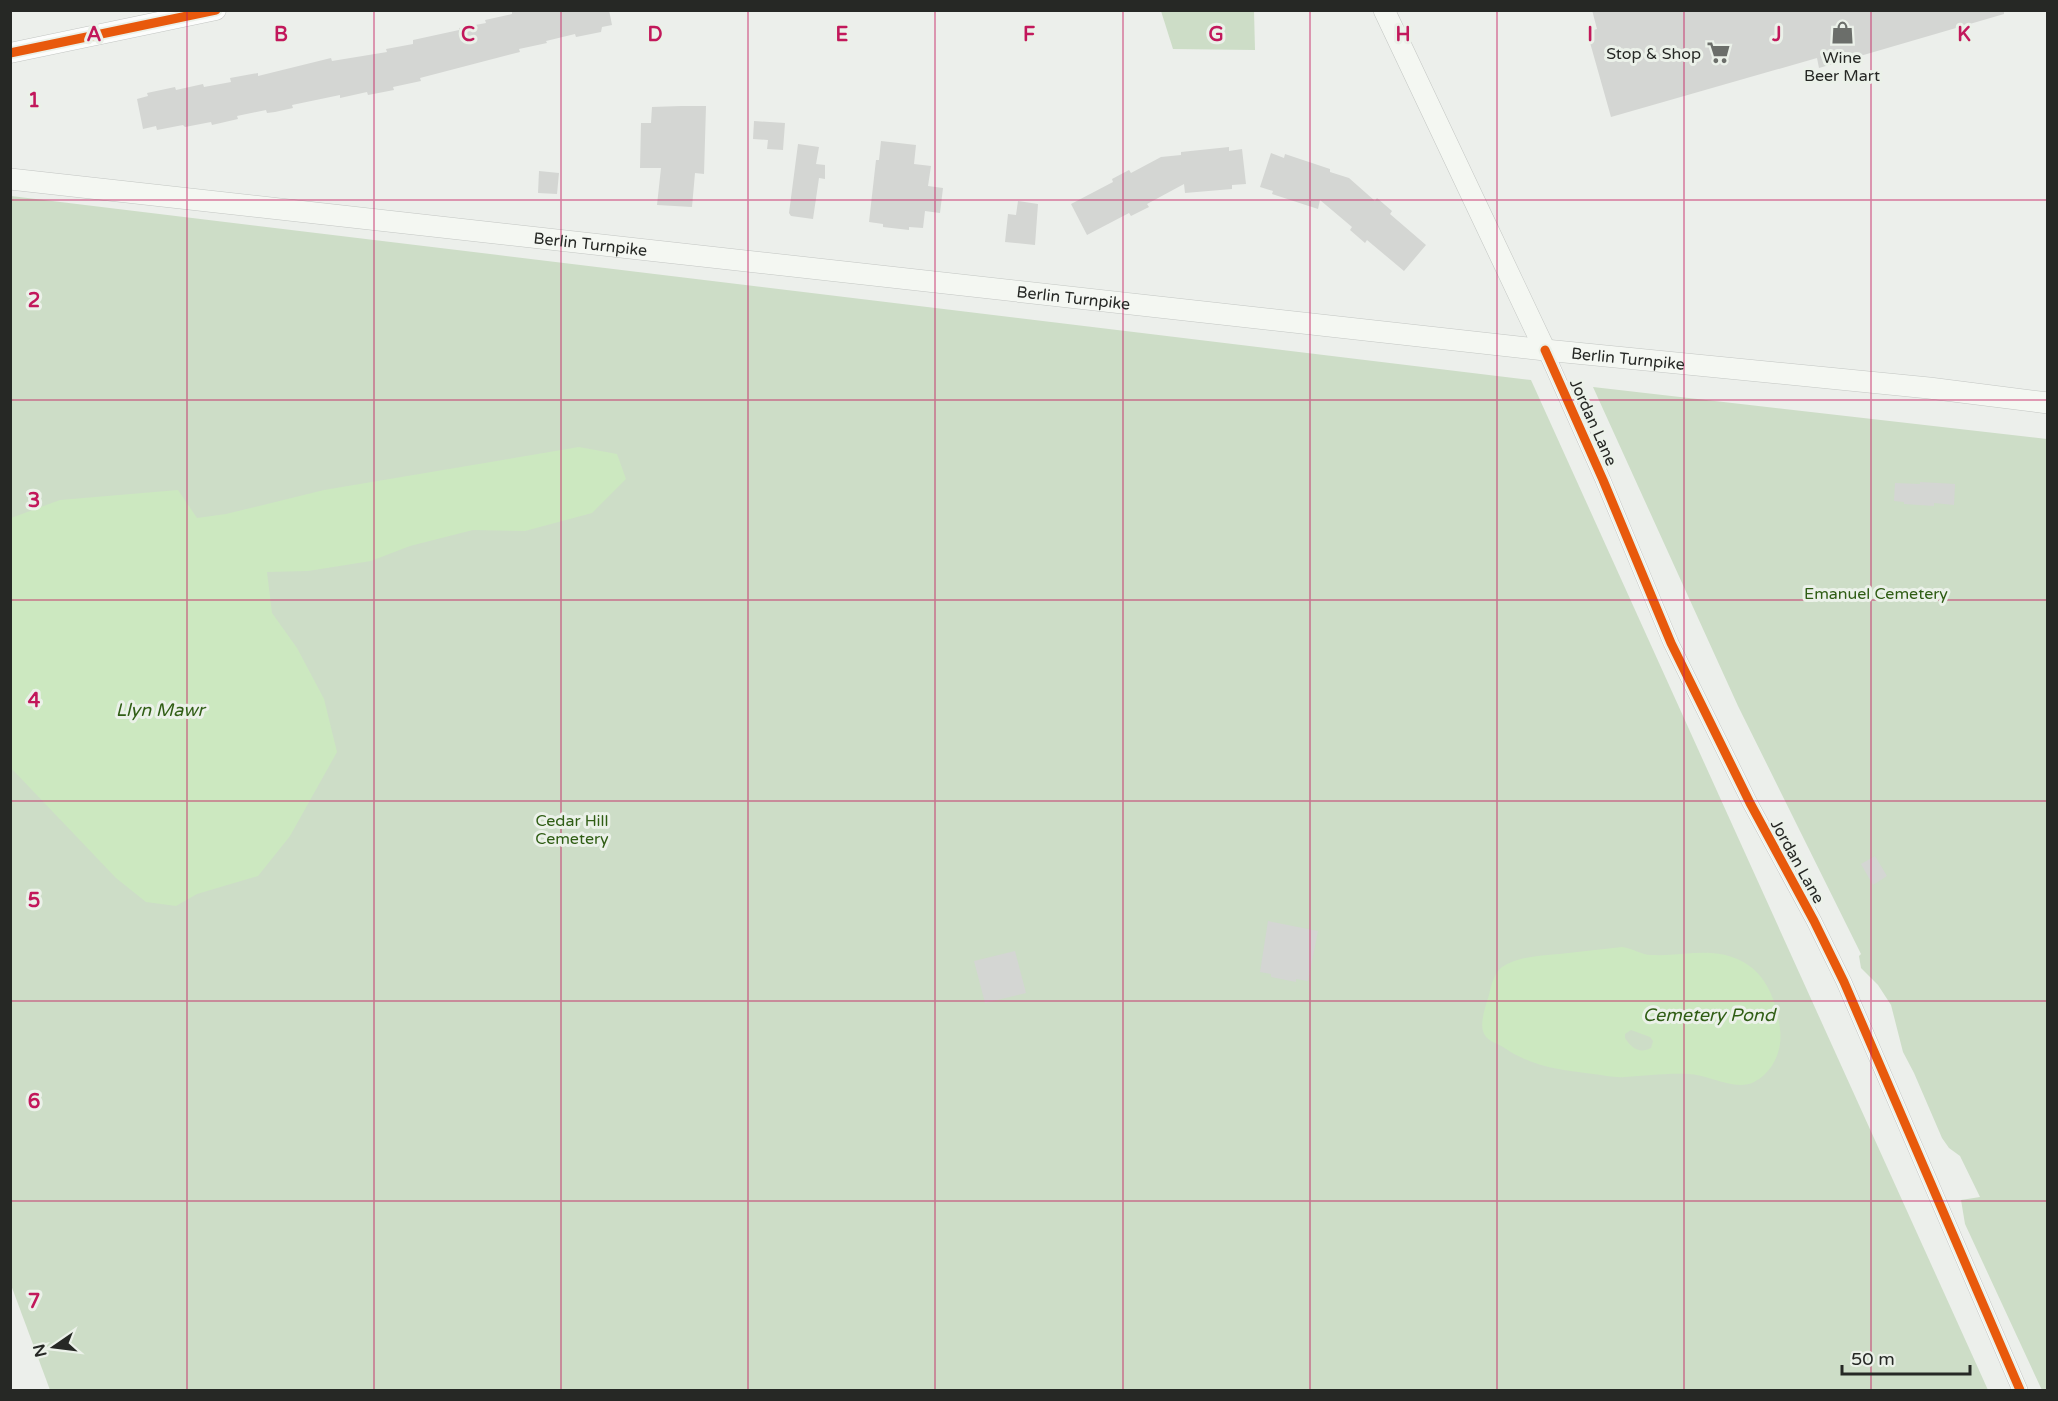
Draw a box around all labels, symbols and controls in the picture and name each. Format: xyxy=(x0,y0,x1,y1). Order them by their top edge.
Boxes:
shop icon: Wine Beer Mart xyxy=(1829,19,1855,45)
text: A xyxy=(87,23,102,47)
text: B xyxy=(274,23,288,47)
text: C xyxy=(461,23,475,47)
text: D xyxy=(647,23,663,47)
text: E xyxy=(836,23,849,47)
text: F xyxy=(1023,23,1035,47)
text: G xyxy=(1208,23,1224,47)
text: H xyxy=(1395,23,1411,47)
text: I xyxy=(1587,23,1593,47)
text: J xyxy=(1771,23,1782,47)
text: K xyxy=(1957,23,1971,47)
supermarket icon: Stop & Shop xyxy=(1706,40,1732,66)
place label: Stop & Shop xyxy=(1606,44,1701,64)
place label: Wine Beer Mart xyxy=(1804,48,1880,86)
text: 1 xyxy=(28,89,40,113)
street label: Berlin Turnpike xyxy=(532,228,648,261)
street label: Berlin Turnpike xyxy=(1015,282,1131,315)
text: 2 xyxy=(28,289,40,313)
street label: Berlin Turnpike xyxy=(1570,344,1686,375)
street label: Jordan Lane xyxy=(1565,376,1621,469)
text: 3 xyxy=(28,489,40,513)
park label: Emanuel Cemetery xyxy=(1804,584,1948,604)
text: 4 xyxy=(28,689,41,713)
water label: Llyn Mawr xyxy=(116,699,206,721)
park label: Cedar Hill Cemetery xyxy=(535,811,609,849)
street label: Jordan Lane xyxy=(1766,816,1828,907)
text: 5 xyxy=(28,889,40,913)
water label: Cemetery Pond xyxy=(1643,1004,1778,1026)
text: 6 xyxy=(28,1090,40,1114)
text: 7 xyxy=(28,1290,40,1314)
north arrow xyxy=(24,1317,84,1377)
scale bar xyxy=(1842,1338,1970,1376)
text: N xyxy=(29,1342,52,1359)
text: 50 m xyxy=(1851,1348,1895,1370)

